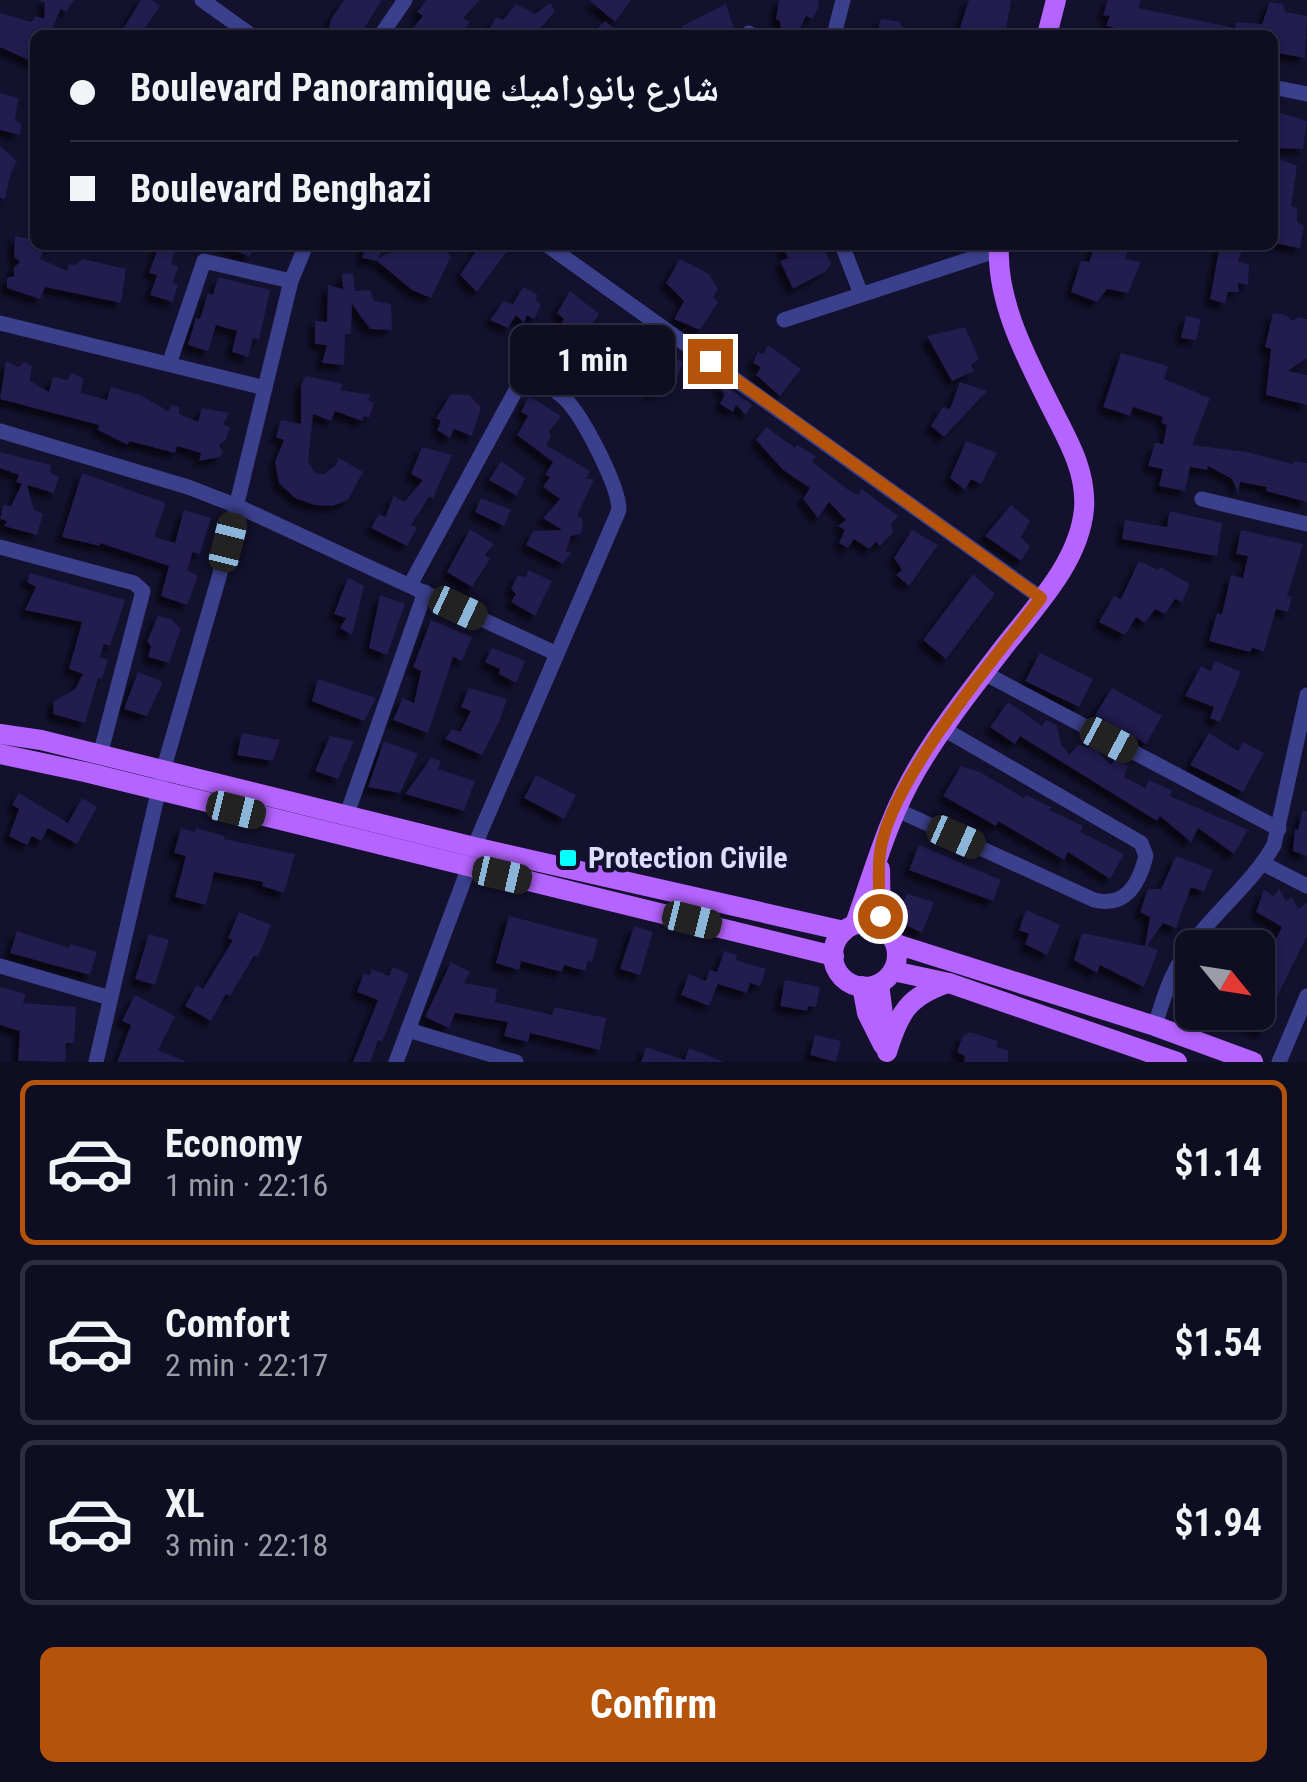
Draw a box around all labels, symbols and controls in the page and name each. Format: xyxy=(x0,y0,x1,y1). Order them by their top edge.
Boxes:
text: Boulevard Panoramique شارع بانوراميك xyxy=(130,66,719,110)
text: Boulevard Benghazi xyxy=(130,167,432,211)
callout: 1 min xyxy=(510,326,675,396)
route end xyxy=(688,339,733,384)
text: 1 min xyxy=(557,341,628,379)
car xyxy=(206,509,250,575)
car xyxy=(424,582,492,634)
car xyxy=(1075,713,1143,767)
car xyxy=(203,788,269,832)
car xyxy=(922,811,990,863)
place label: Protection Civile xyxy=(588,840,788,875)
marker: Protection Civile xyxy=(557,847,579,869)
car xyxy=(469,854,535,896)
route start xyxy=(858,894,903,939)
car xyxy=(659,898,725,942)
north arrow xyxy=(1175,930,1275,1030)
map controls xyxy=(1175,930,1275,1030)
icon: car xyxy=(45,1118,135,1208)
text: Economy xyxy=(165,1122,302,1166)
text: $1.14 xyxy=(1174,1141,1262,1185)
text: 1 min · 22:16 xyxy=(165,1166,328,1204)
icon: car xyxy=(45,1298,135,1388)
text: Comfort xyxy=(165,1302,290,1346)
text: $1.54 xyxy=(1174,1321,1262,1365)
text: 2 min · 22:17 xyxy=(165,1346,328,1384)
icon: car xyxy=(45,1478,135,1568)
text: XL xyxy=(165,1482,204,1526)
text: $1.94 xyxy=(1174,1501,1262,1545)
text: 3 min · 22:18 xyxy=(165,1526,328,1564)
button: Confirm xyxy=(40,1647,1267,1762)

